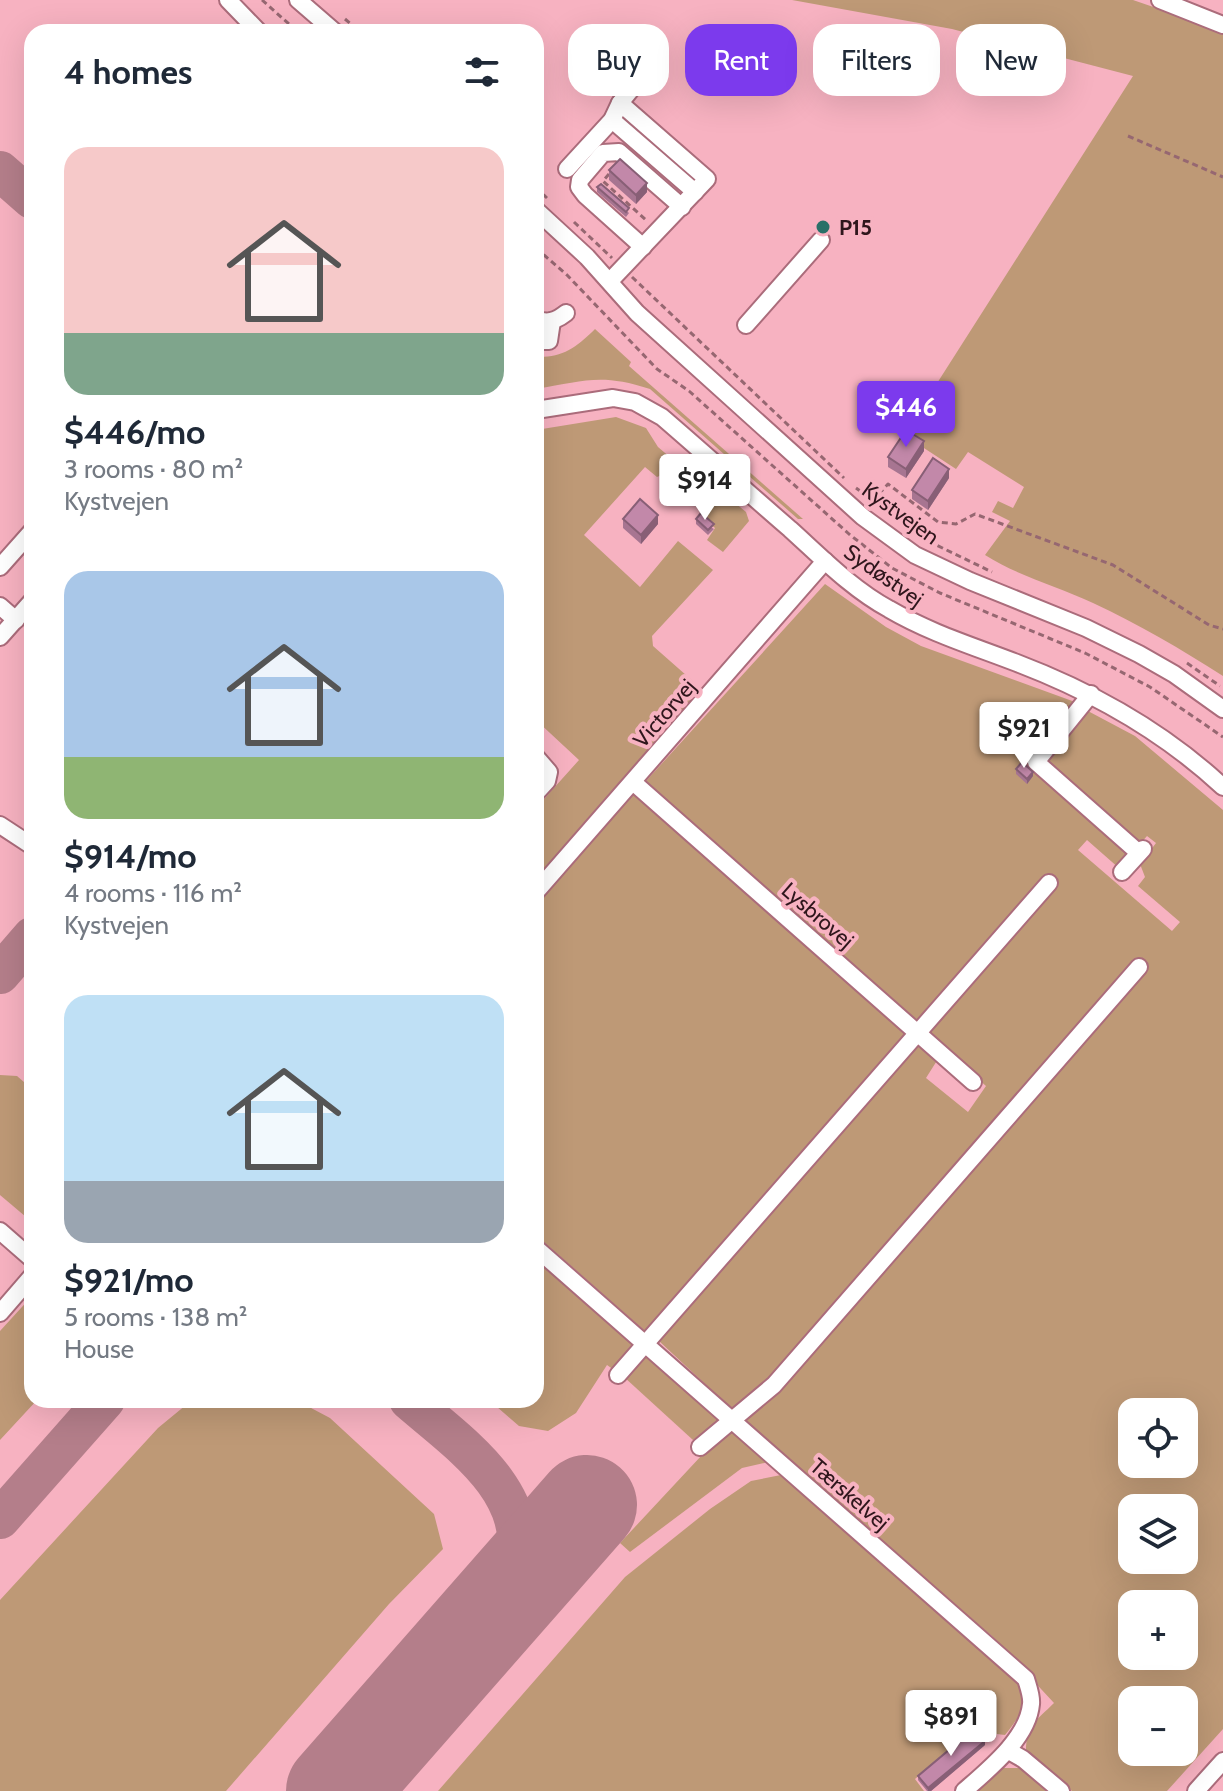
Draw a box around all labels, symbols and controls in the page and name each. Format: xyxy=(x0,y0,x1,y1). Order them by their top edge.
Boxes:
chip: Buy xyxy=(568,24,669,96)
chip: Rent xyxy=(685,24,797,96)
chip: Filters xyxy=(813,24,940,96)
chip: New xyxy=(956,24,1066,96)
icon: filters xyxy=(460,50,504,94)
text: 4 homes xyxy=(64,51,192,93)
icon: home xyxy=(212,199,356,343)
place label: P15 xyxy=(839,214,872,241)
marker: P15 xyxy=(814,218,832,236)
pin: $446 xyxy=(859,381,953,449)
text: $446 xyxy=(875,391,937,423)
text: $446/mo xyxy=(64,411,205,453)
text: 3 rooms · 80 m² xyxy=(64,453,243,485)
pin: $914 xyxy=(658,454,752,522)
text: $914 xyxy=(677,464,733,496)
street label: Kystvejen xyxy=(857,476,945,550)
text: Kystvejen xyxy=(64,485,169,517)
street label: Sydøstvej xyxy=(839,538,929,613)
icon: home xyxy=(212,623,356,767)
street label: Victorvej xyxy=(627,674,701,753)
pin: $921 xyxy=(977,702,1071,770)
text: $921 xyxy=(997,712,1051,744)
text: $914/mo xyxy=(64,835,197,877)
text: 4 rooms · 116 m² xyxy=(64,877,242,909)
street label: Lysbrovej xyxy=(776,877,859,954)
text: Kystvejen xyxy=(64,909,169,941)
icon: home xyxy=(212,1047,356,1191)
text: $921/mo xyxy=(64,1259,194,1301)
text: 5 rooms · 138 m² xyxy=(64,1301,247,1333)
text: House xyxy=(64,1333,134,1365)
map controls xyxy=(1118,1398,1198,1766)
button: locate xyxy=(1118,1398,1198,1478)
street label: Tærskelvej xyxy=(805,1453,895,1536)
button: layers xyxy=(1118,1494,1198,1574)
button: + xyxy=(1118,1590,1198,1670)
button: − xyxy=(1118,1686,1198,1766)
pin: $891 xyxy=(904,1690,998,1758)
text: $891 xyxy=(924,1700,979,1732)

